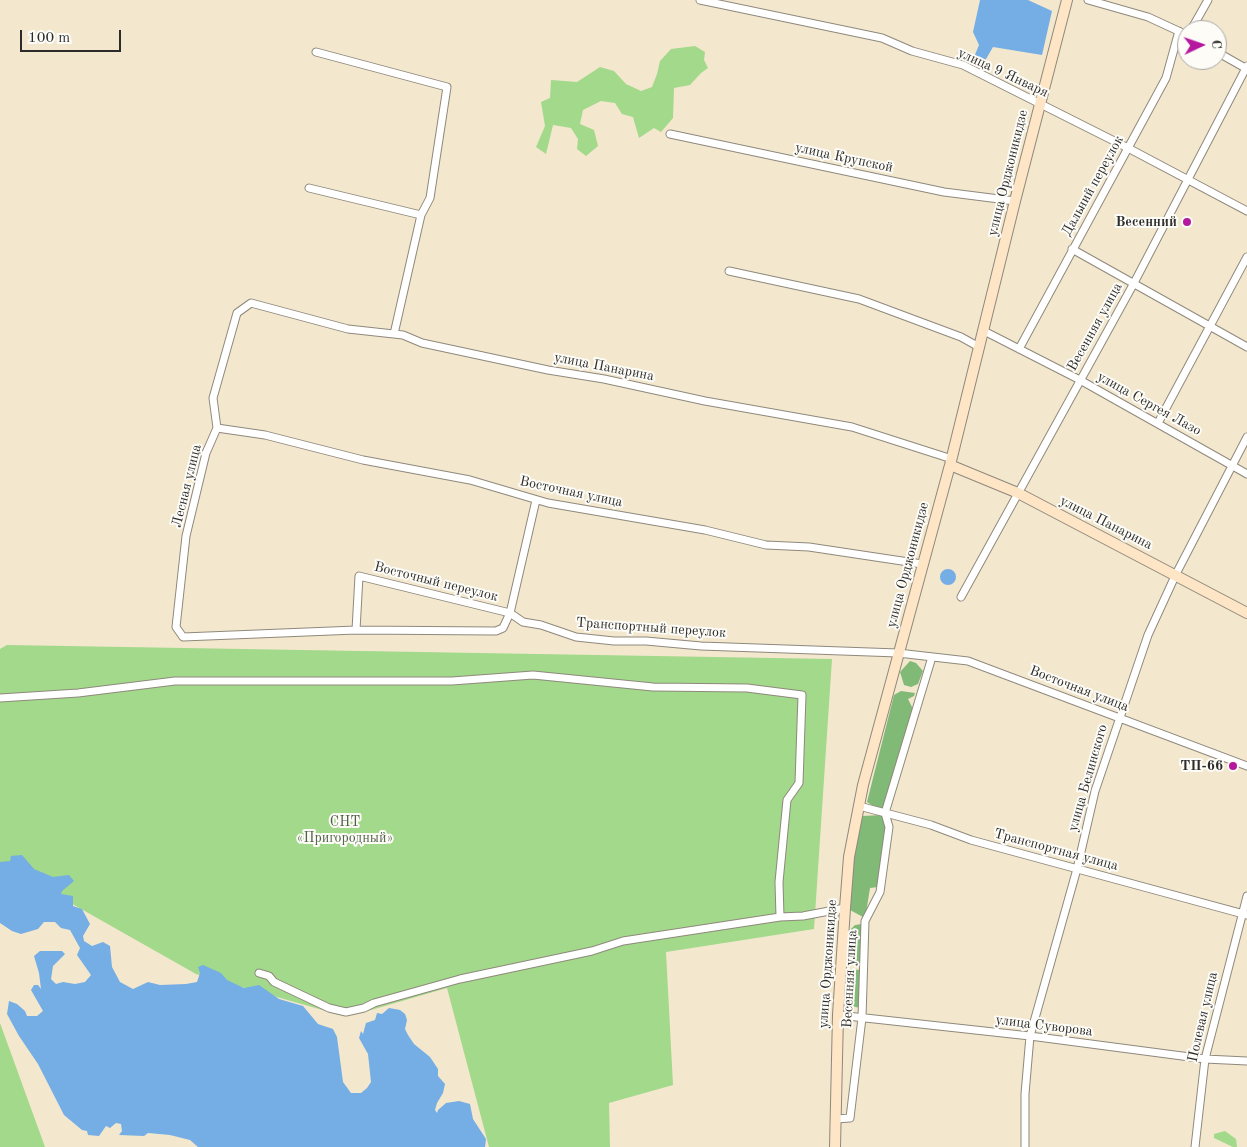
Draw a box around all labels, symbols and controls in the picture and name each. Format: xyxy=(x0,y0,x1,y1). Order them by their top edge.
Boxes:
scale bar xyxy=(22,20,124,52)
north arrow xyxy=(1177,20,1227,70)
text: 100 m xyxy=(28,31,70,46)
text: С xyxy=(1209,39,1223,49)
street label: улица 9 Января xyxy=(955,45,1051,101)
street label: улица Орджоникидзе xyxy=(984,108,1032,238)
street label: Дальний переулок xyxy=(1058,133,1128,239)
street label: улица Крупской xyxy=(794,139,894,177)
place label: Весенний xyxy=(1115,214,1177,230)
marker: Весенний xyxy=(1181,216,1193,228)
street label: Весенняя улица xyxy=(1064,280,1126,374)
street label: улица Панарина xyxy=(553,349,655,385)
street label: улица Сергея Лазо xyxy=(1094,368,1204,440)
street label: Лесная улица xyxy=(169,443,205,529)
street label: Восточная улица xyxy=(518,473,624,511)
street label: улица Панарина xyxy=(1057,492,1155,554)
street label: улица Орджоникидзе xyxy=(883,500,933,630)
street label: Восточный переулок xyxy=(372,558,500,606)
street label: Транспортный переулок xyxy=(575,614,727,642)
street label: Восточная улица xyxy=(1027,662,1131,716)
street label: улица Белинского xyxy=(1065,722,1111,834)
place label: ТП-66 xyxy=(1180,758,1223,774)
marker: ТП-66 xyxy=(1227,760,1239,772)
park label: СНТ «Пригородный» xyxy=(297,814,393,846)
street label: Транспортная улица xyxy=(992,825,1120,875)
street label: улица Орджоникидзе xyxy=(815,899,841,1029)
street label: Весенняя улица xyxy=(839,929,861,1029)
street label: Полевая улица xyxy=(1184,970,1222,1064)
street label: улица Суворова xyxy=(994,1012,1094,1040)

